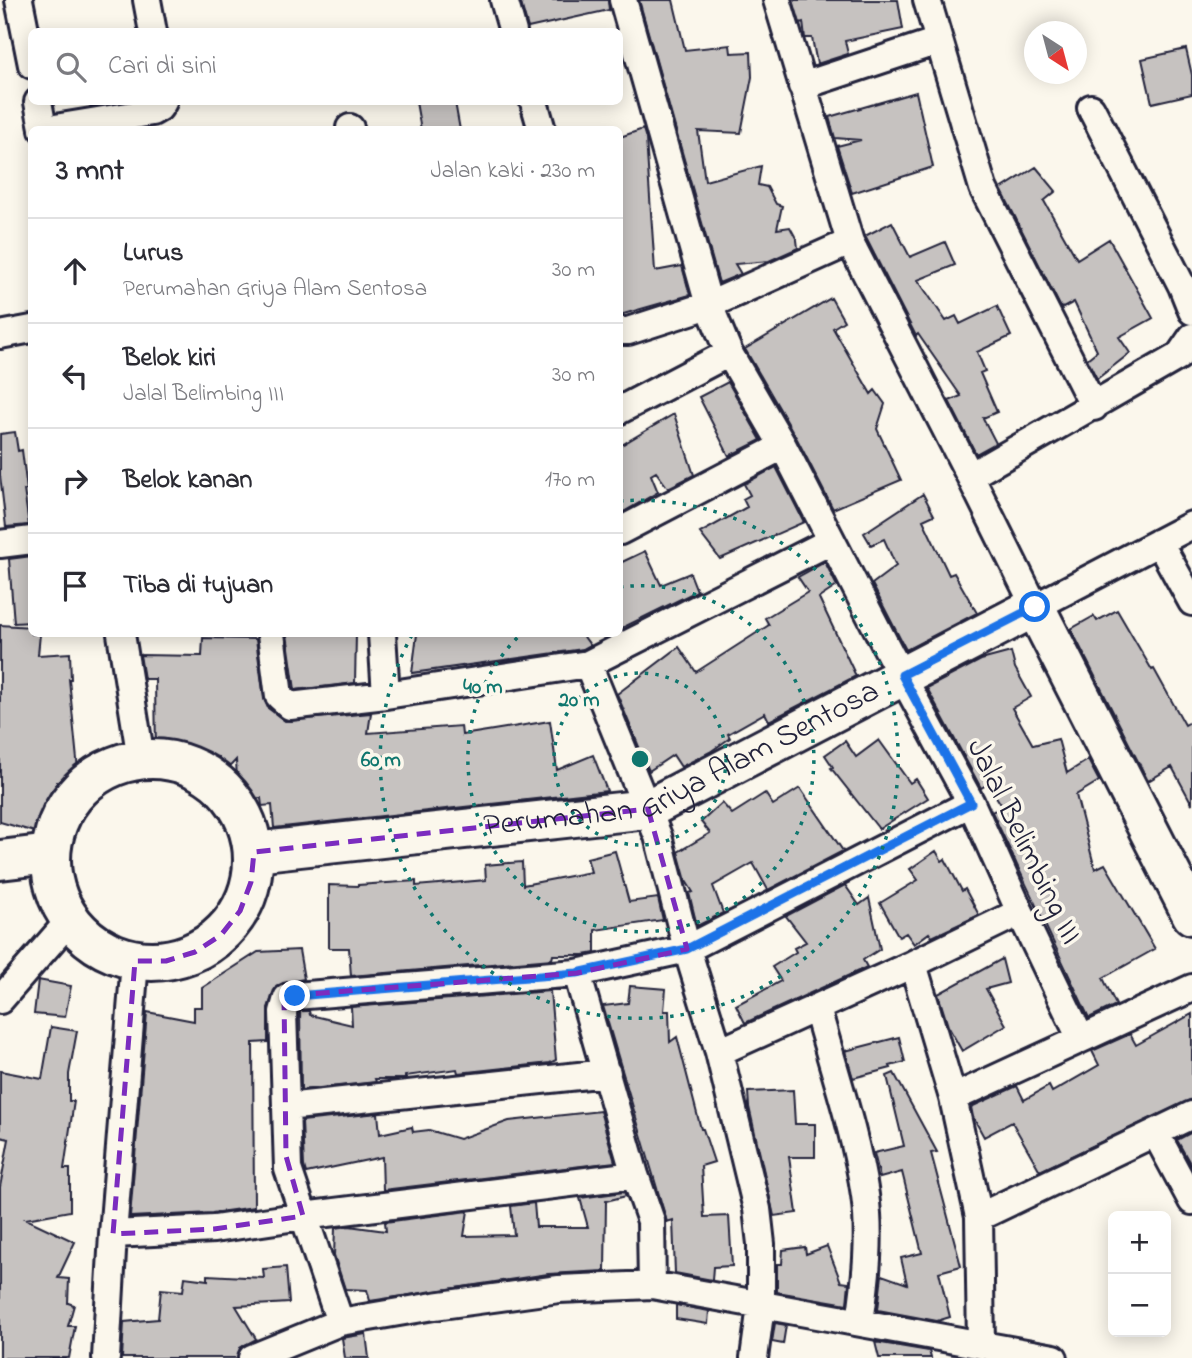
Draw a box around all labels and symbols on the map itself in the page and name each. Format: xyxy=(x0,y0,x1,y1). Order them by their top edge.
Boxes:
north arrow xyxy=(1024,21,1087,84)
route start xyxy=(1019,591,1050,622)
street label: Perumahan Griya Alam Sentosa xyxy=(481,669,888,850)
text: 40 m xyxy=(463,673,503,703)
text: 20 m xyxy=(557,686,600,716)
street label: Jalal Belimbing III xyxy=(953,731,1093,953)
text: 60 m xyxy=(361,746,401,776)
centre of rings xyxy=(628,747,652,771)
route end xyxy=(279,980,310,1011)

